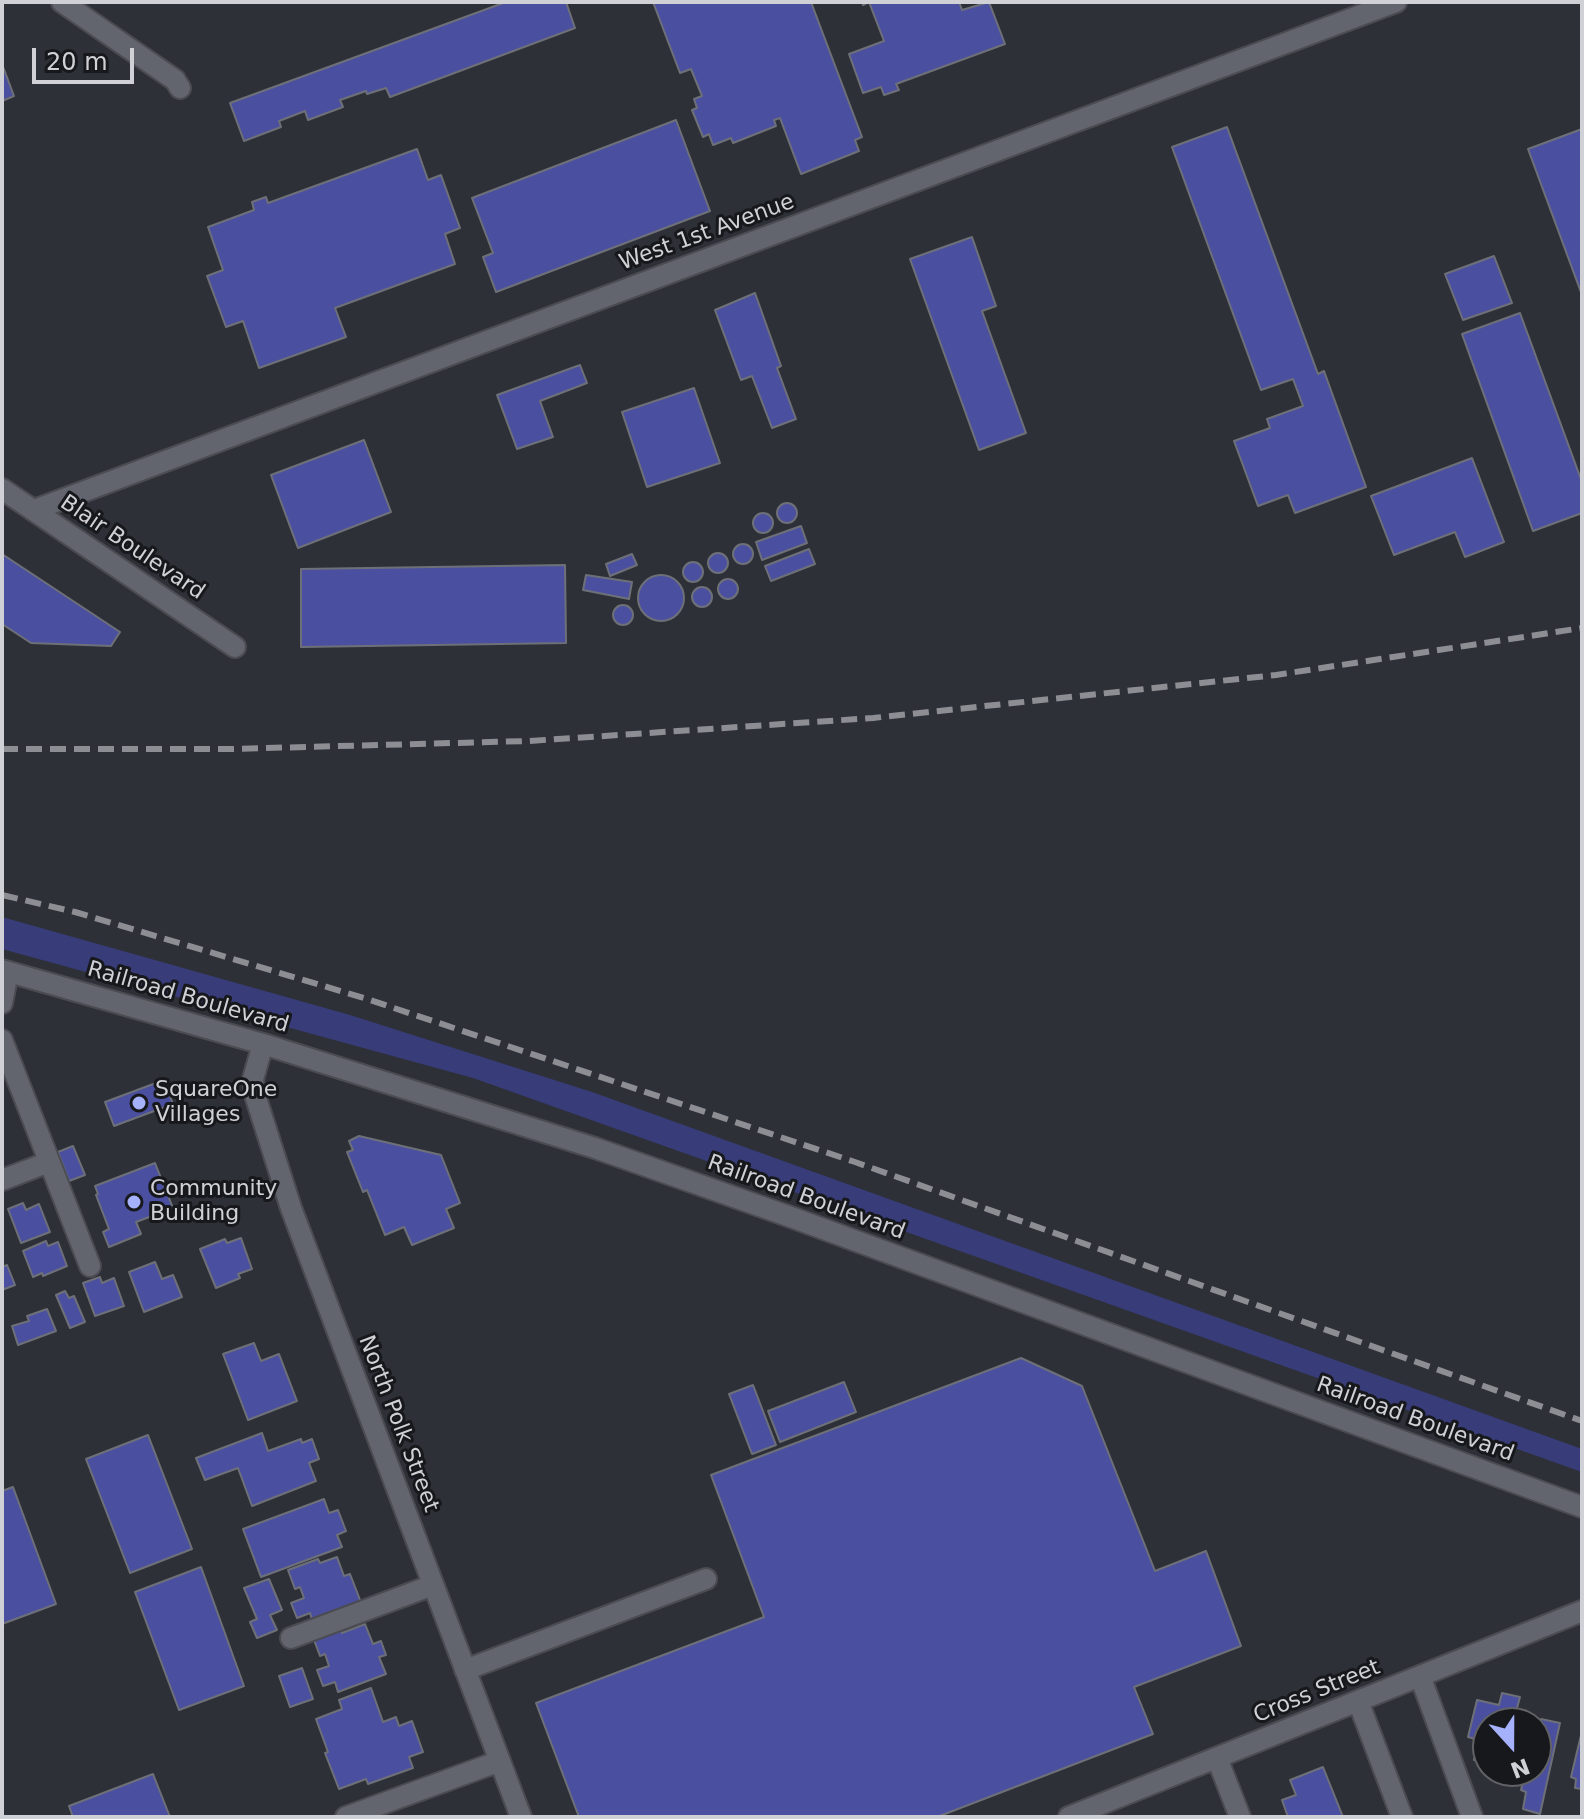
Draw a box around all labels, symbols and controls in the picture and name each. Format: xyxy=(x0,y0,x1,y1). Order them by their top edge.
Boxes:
scale bar xyxy=(36,32,138,82)
text: 20 m xyxy=(46,48,108,76)
street label: West 1st Avenue xyxy=(616,189,798,277)
street label: Blair Boulevard xyxy=(55,490,209,606)
street label: Railroad Boulevard xyxy=(84,957,292,1039)
place label: SquareOne Villages xyxy=(155,1077,277,1128)
marker: SquareOne Villages xyxy=(130,1094,148,1112)
street label: Railroad Boulevard xyxy=(704,1150,908,1246)
place label: Community Building xyxy=(150,1176,277,1228)
marker: Community Building xyxy=(125,1193,143,1211)
street label: North Polk Street xyxy=(352,1332,444,1516)
street label: Railroad Boulevard xyxy=(1313,1372,1517,1468)
street label: Cross Street xyxy=(1250,1655,1384,1729)
north arrow xyxy=(1472,1707,1552,1787)
text: N xyxy=(1507,1753,1533,1783)

